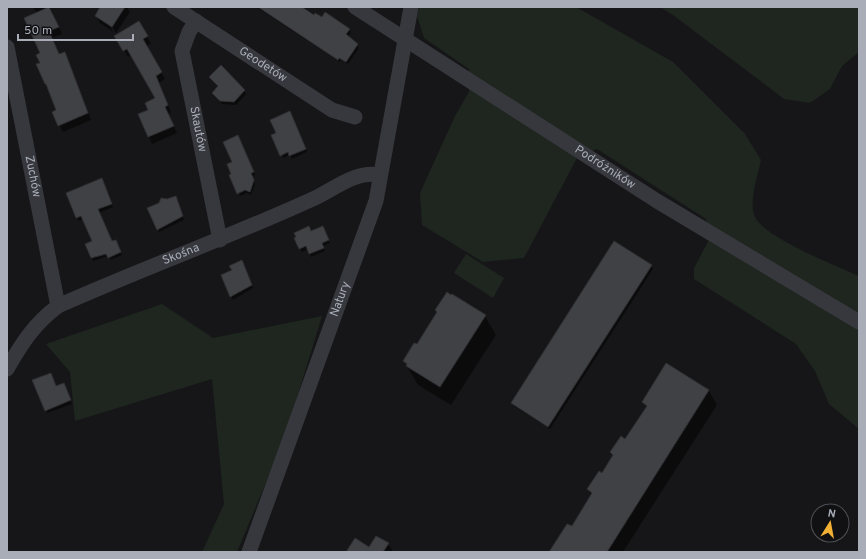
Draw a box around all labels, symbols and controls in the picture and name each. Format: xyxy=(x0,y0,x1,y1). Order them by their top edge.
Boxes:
scale bar xyxy=(18,16,133,42)
text: 50 m xyxy=(24,23,52,39)
street label: Geodetów xyxy=(236,43,290,87)
street label: Skautów xyxy=(185,105,210,154)
street label: Podróżników xyxy=(571,142,639,193)
street label: Zuchów xyxy=(21,154,45,199)
street label: Skośna xyxy=(160,240,202,269)
street label: Natury xyxy=(327,279,354,319)
north arrow xyxy=(810,503,850,543)
text: N xyxy=(827,507,837,522)

